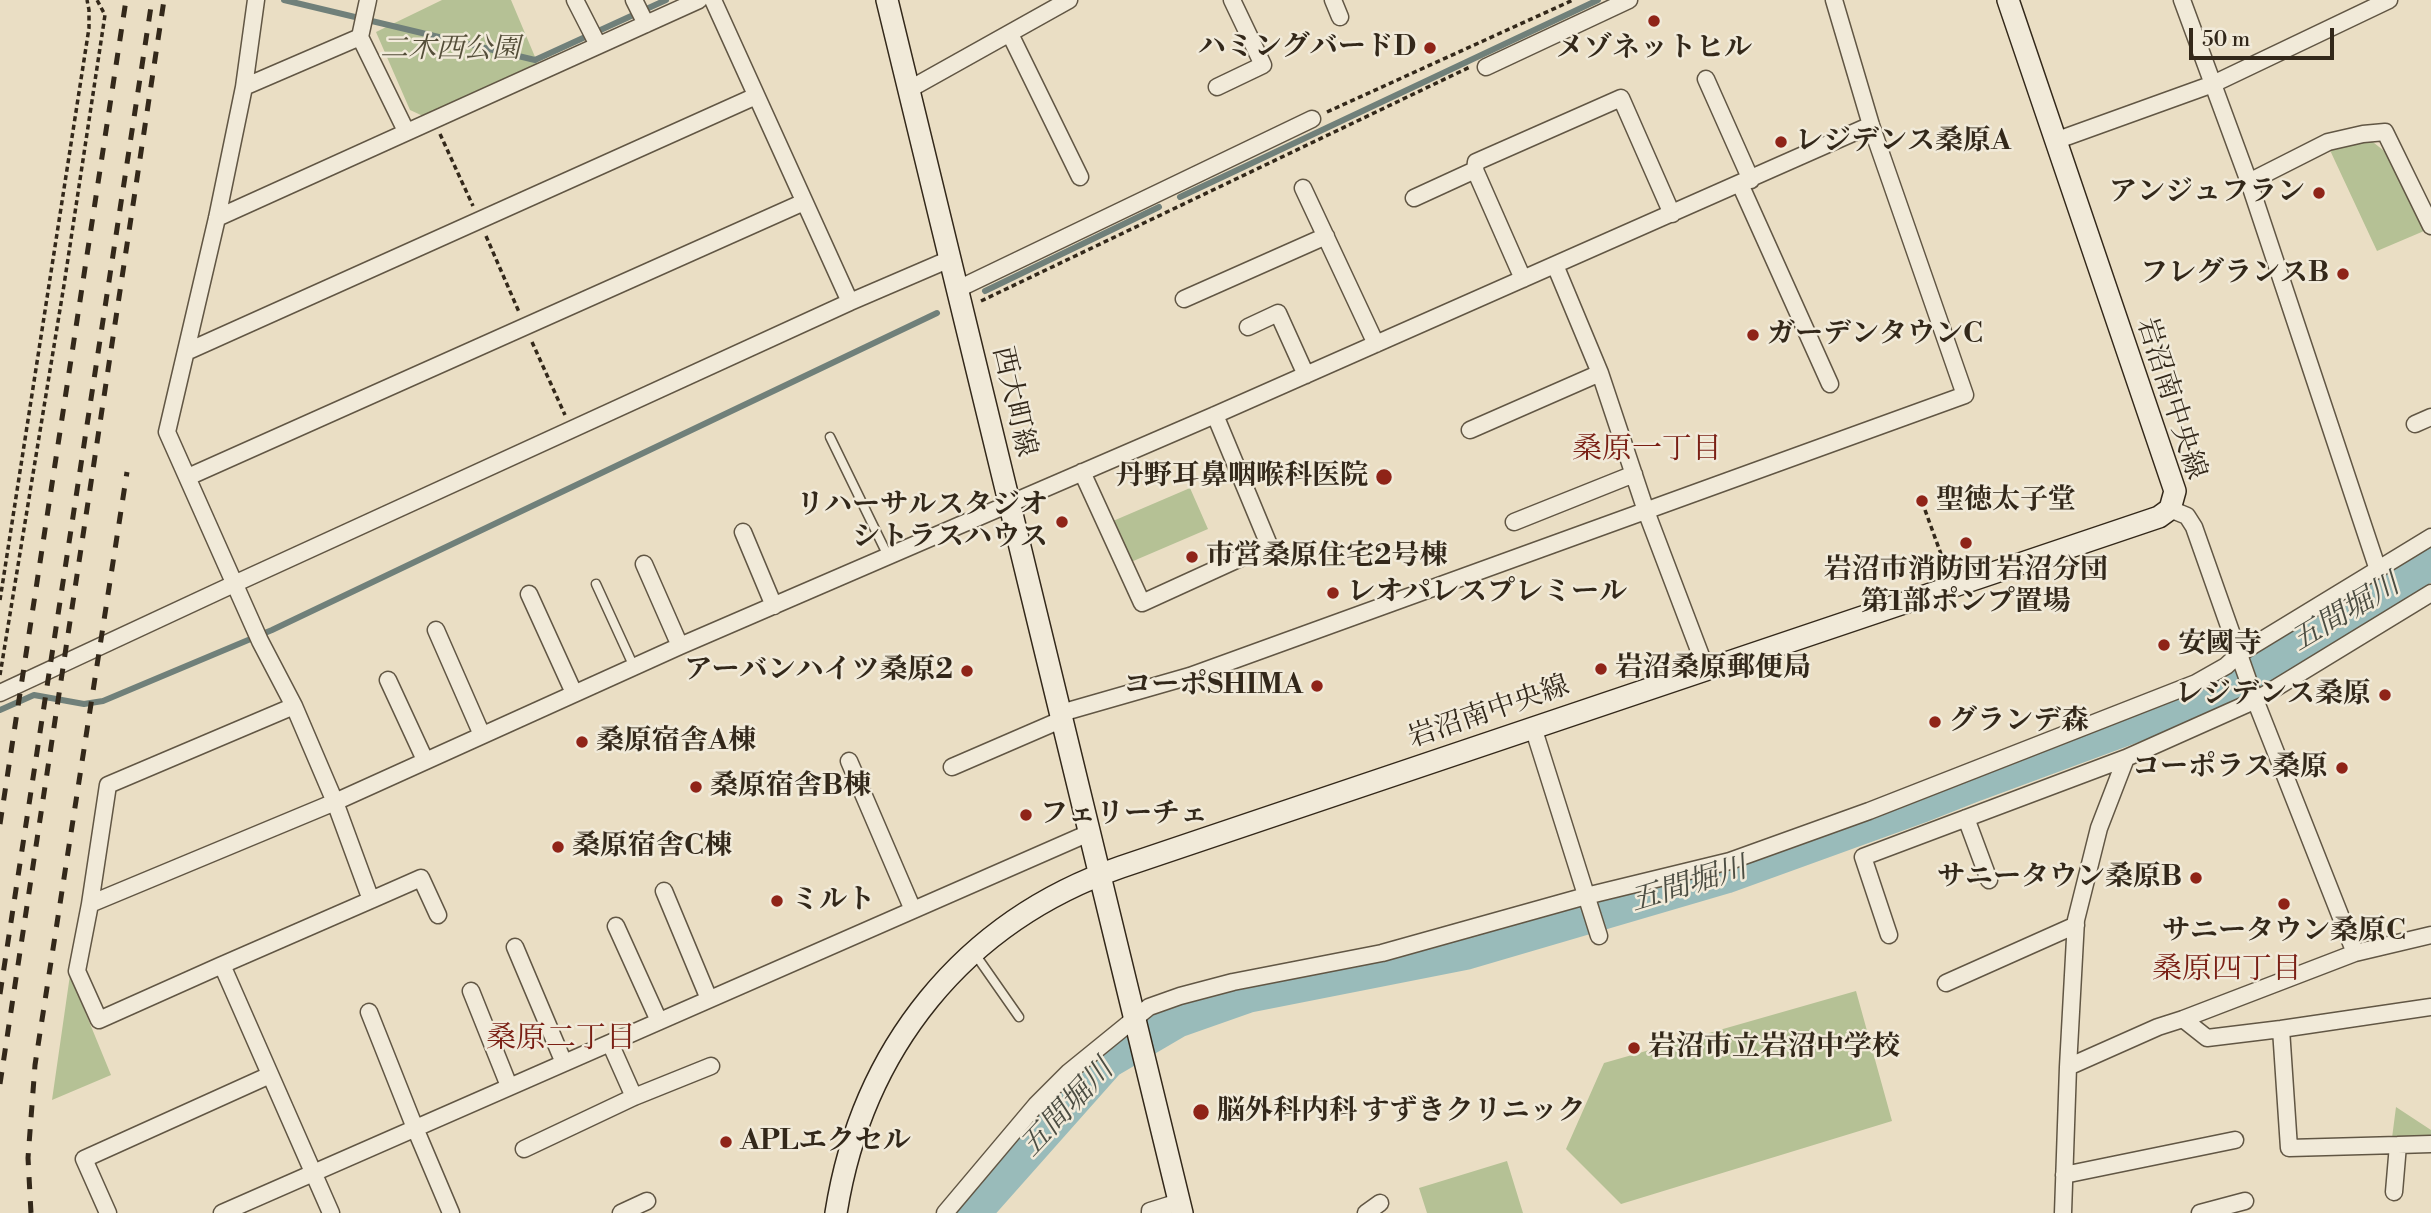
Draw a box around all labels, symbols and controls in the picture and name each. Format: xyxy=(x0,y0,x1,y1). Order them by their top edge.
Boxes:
marker: メゾネットヒル xyxy=(1646,13,1662,29)
scale bar xyxy=(2193,14,2338,58)
text: 50 m xyxy=(2202,27,2250,53)
place label: ハミングバードD xyxy=(1198,31,1416,65)
place label: メゾネットヒル xyxy=(1556,32,1752,66)
park label: 二木西公園 xyxy=(380,33,520,67)
marker: ハミングバードD xyxy=(1422,40,1438,56)
place label: レジデンス桑原A xyxy=(1795,125,2011,159)
marker: レジデンス桑原A xyxy=(1773,134,1789,150)
place label: アンジュフラン xyxy=(2109,176,2305,210)
marker: アンジュフラン xyxy=(2311,185,2327,201)
place label: フレグランスB xyxy=(2140,257,2329,291)
marker: フレグランスB xyxy=(2335,266,2351,282)
street label: 岩沼南中央線 xyxy=(2128,314,2212,484)
place label: ガーデンタウンC xyxy=(1767,318,1983,352)
marker: ガーデンタウンC xyxy=(1745,327,1761,343)
street label: 西大町線 xyxy=(984,344,1042,460)
district label: 桑原一丁目 xyxy=(1572,433,1722,469)
place label: 丹野耳鼻咽喉科医院 xyxy=(1116,460,1368,494)
marker: 丹野耳鼻咽喉科医院 xyxy=(1374,467,1394,487)
place label: 聖徳太子堂 xyxy=(1936,484,2076,518)
place label: リハーサルスタジオ シトラスハウス xyxy=(796,489,1048,555)
marker: 聖徳太子堂 xyxy=(1914,493,1930,509)
marker: リハーサルスタジオ シトラスハウス xyxy=(1054,514,1070,530)
marker: 岩沼市消防団 岩沼分団 第1部ポンプ置場 xyxy=(1958,535,1974,551)
place label: 市営桑原住宅2号棟 xyxy=(1206,540,1447,574)
marker: 市営桑原住宅2号棟 xyxy=(1184,549,1200,565)
place label: 岩沼市消防団 岩沼分団 第1部ポンプ置場 xyxy=(1824,554,2108,620)
water label: 五間堀川 xyxy=(2285,568,2407,660)
place label: レオパレスプレミール xyxy=(1347,576,1627,610)
marker: レオパレスプレミール xyxy=(1325,585,1341,601)
place label: 安國寺 xyxy=(2178,628,2262,662)
marker: 安國寺 xyxy=(2156,637,2172,653)
place label: 岩沼桑原郵便局 xyxy=(1615,652,1811,686)
place label: アーバンハイツ桑原2 xyxy=(684,654,953,688)
marker: 岩沼桑原郵便局 xyxy=(1593,661,1609,677)
marker: アーバンハイツ桑原2 xyxy=(959,663,975,679)
place label: コーポSHIMA xyxy=(1123,669,1303,703)
street label: 岩沼南中央線 xyxy=(1404,670,1574,756)
marker: コーポSHIMA xyxy=(1309,678,1325,694)
place label: レジデンス桑原 xyxy=(2175,678,2371,712)
marker: レジデンス桑原 xyxy=(2377,687,2393,703)
place label: グランデ森 xyxy=(1949,705,2089,739)
marker: グランデ森 xyxy=(1927,714,1943,730)
place label: 桑原宿舎A棟 xyxy=(596,725,756,759)
marker: 桑原宿舎A棟 xyxy=(574,734,590,750)
place label: コーポラス桑原 xyxy=(2132,751,2328,785)
marker: コーポラス桑原 xyxy=(2334,760,2350,776)
place label: 桑原宿舎B棟 xyxy=(710,770,871,804)
marker: 桑原宿舎B棟 xyxy=(688,779,704,795)
place label: フェリーチェ xyxy=(1040,798,1208,832)
marker: フェリーチェ xyxy=(1018,807,1034,823)
place label: 桑原宿舎C棟 xyxy=(572,830,732,864)
marker: 桑原宿舎C棟 xyxy=(550,839,566,855)
water label: 五間堀川 xyxy=(1626,851,1752,921)
place label: サニータウン桑原B xyxy=(1937,861,2182,895)
marker: サニータウン桑原B xyxy=(2188,870,2204,886)
place label: ミルト xyxy=(791,884,875,918)
marker: ミルト xyxy=(769,893,785,909)
marker: サニータウン桑原C xyxy=(2276,896,2292,912)
place label: サニータウン桑原C xyxy=(2162,915,2406,949)
district label: 桑原四丁目 xyxy=(2152,953,2302,989)
district label: 桑原二丁目 xyxy=(486,1022,636,1058)
place label: 岩沼市立岩沼中学校 xyxy=(1648,1031,1900,1065)
marker: 岩沼市立岩沼中学校 xyxy=(1626,1040,1642,1056)
water label: 五間堀川 xyxy=(1014,1053,1122,1165)
place label: 脳外科内科 すずきクリニック xyxy=(1217,1095,1585,1129)
marker: 脳外科内科 すずきクリニック xyxy=(1191,1102,1211,1122)
place label: APLエクセル xyxy=(740,1125,911,1159)
marker: APLエクセル xyxy=(718,1134,734,1150)

